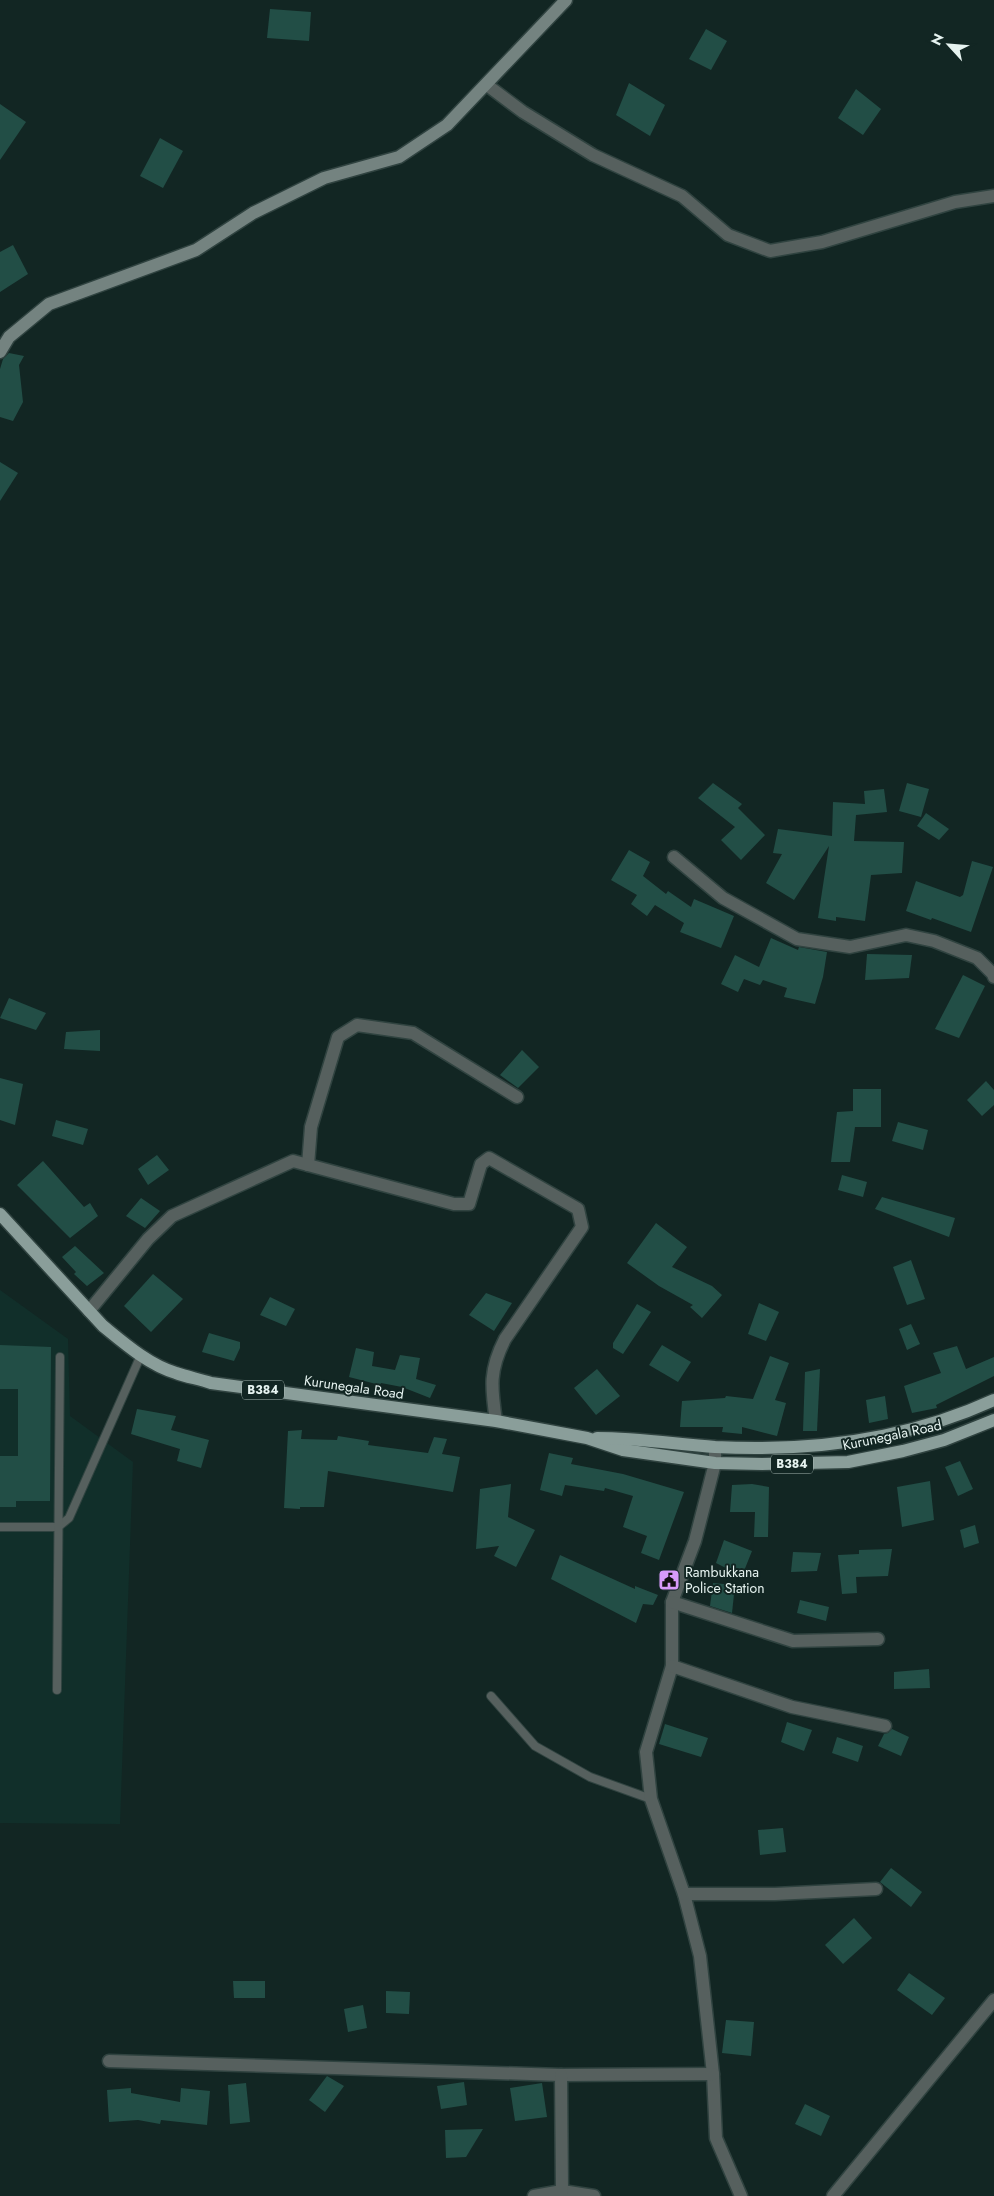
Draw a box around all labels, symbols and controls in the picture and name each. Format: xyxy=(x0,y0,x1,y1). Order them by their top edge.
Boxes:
north arrow xyxy=(924,20,974,70)
text: N xyxy=(926,30,949,49)
street label: Kurunegala Road xyxy=(303,1370,405,1404)
road number: B384 xyxy=(242,1380,284,1400)
street label: Kurunegala Road xyxy=(841,1415,943,1455)
road number: B384 xyxy=(771,1455,813,1474)
place label: Rambukkana Police Station xyxy=(685,1562,765,1598)
public building icon: Rambukkana Police Station xyxy=(657,1568,681,1592)

